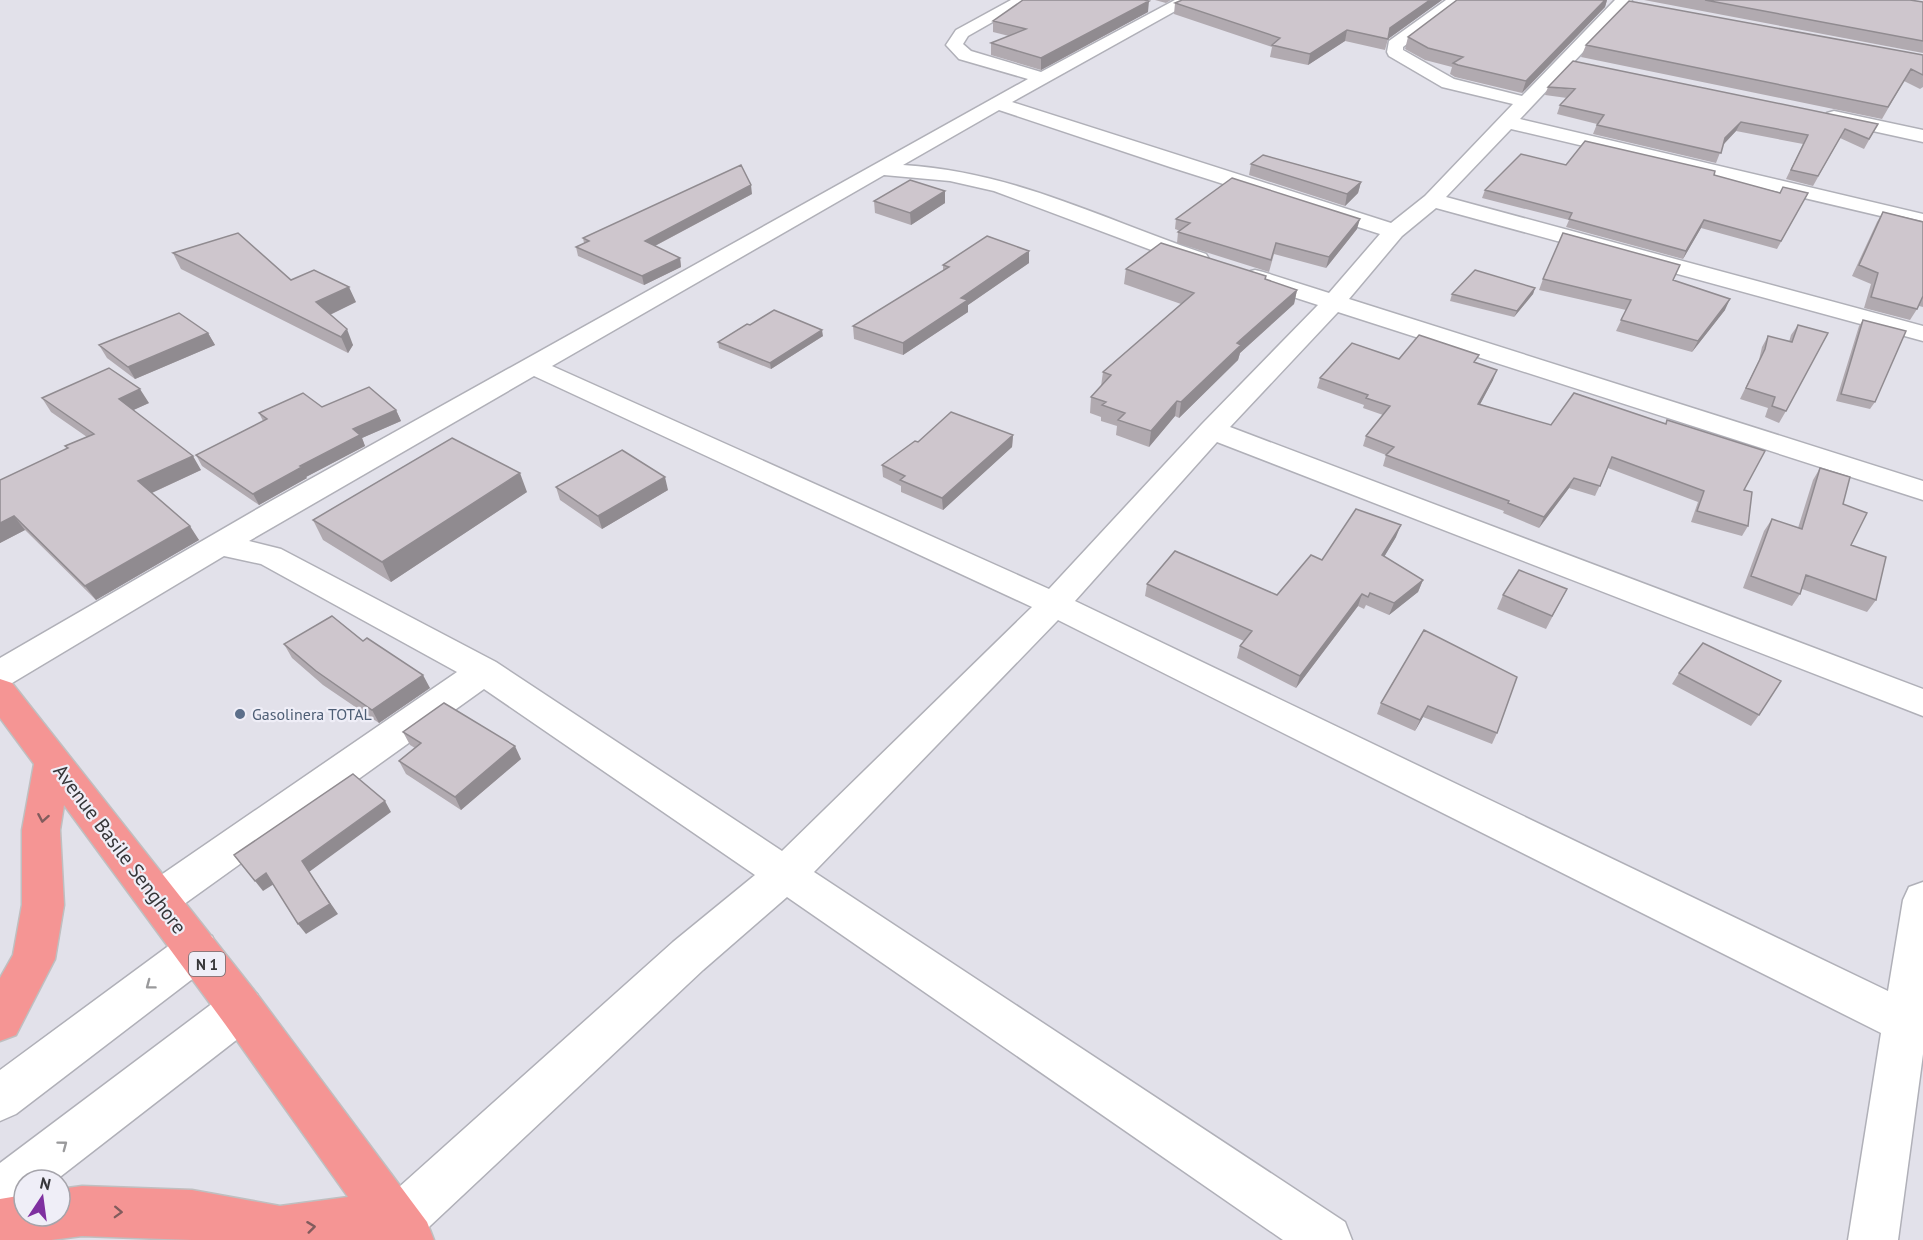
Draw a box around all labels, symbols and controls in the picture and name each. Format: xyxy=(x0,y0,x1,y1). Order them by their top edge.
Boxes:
place label: Gasolinera TOTAL xyxy=(252,704,372,724)
marker: Gasolinera TOTAL xyxy=(233,707,247,721)
street label: Avenue Basile Senghore xyxy=(48,759,192,939)
one-way arrow xyxy=(37,814,49,823)
road number: N 1 xyxy=(189,952,225,976)
one-way arrow xyxy=(145,978,156,989)
one-way arrow xyxy=(57,1141,68,1152)
north arrow xyxy=(12,1168,72,1228)
text: N xyxy=(38,1172,53,1194)
one-way arrow xyxy=(114,1206,123,1218)
one-way arrow xyxy=(307,1222,316,1234)

